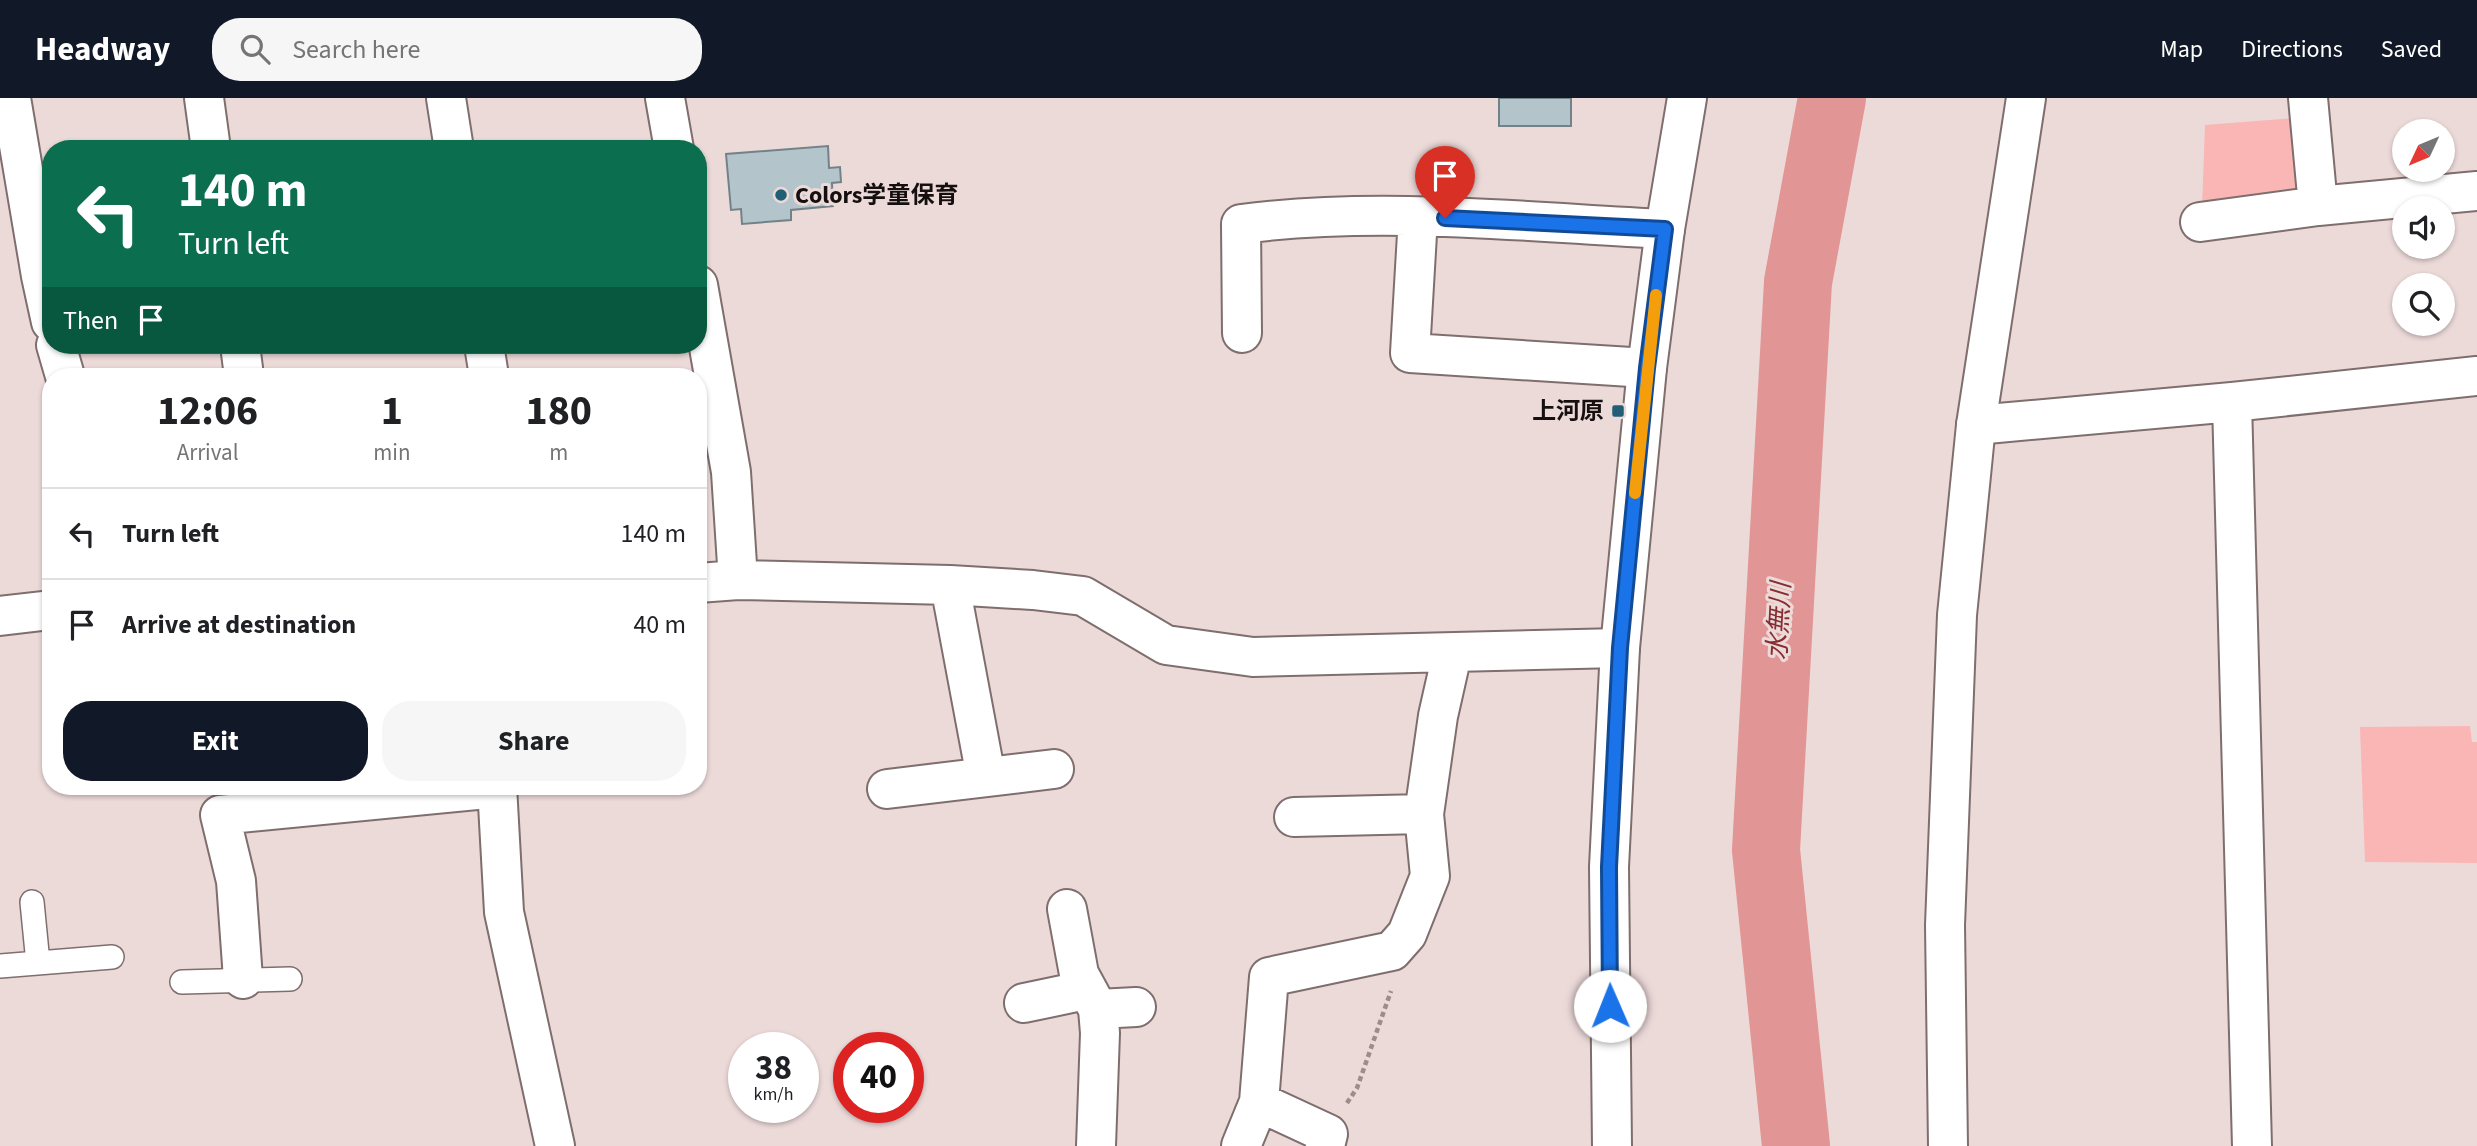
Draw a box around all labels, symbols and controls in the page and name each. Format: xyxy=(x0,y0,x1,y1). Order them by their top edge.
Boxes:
search box xyxy=(212,18,702,81)
text: Headway xyxy=(35,26,170,73)
icon: search xyxy=(236,30,274,68)
text: Search here xyxy=(292,31,420,68)
text: Map xyxy=(2160,32,2203,67)
text: Directions xyxy=(2241,32,2343,67)
text: Saved xyxy=(2381,32,2442,67)
north arrow xyxy=(2392,119,2455,182)
map controls xyxy=(2392,119,2455,336)
pin xyxy=(1415,146,1475,218)
text: 140 m xyxy=(178,156,307,226)
icon: arrive xyxy=(1426,157,1464,195)
icon: left xyxy=(63,168,154,259)
place label: Colors学童保育 xyxy=(795,178,958,213)
marker: Colors学童保育 xyxy=(773,187,789,203)
button: sound xyxy=(2392,196,2455,259)
text: Turn left xyxy=(178,221,289,267)
button: search xyxy=(2392,273,2455,336)
icon: arrive xyxy=(132,301,170,339)
text: Then xyxy=(63,302,118,339)
text: 12:06 xyxy=(157,381,258,441)
text: 1 xyxy=(381,381,403,441)
text: 180 xyxy=(525,381,592,441)
place label: 上河原 xyxy=(1532,394,1604,429)
marker: 上河原 xyxy=(1610,403,1626,419)
text: Arrival xyxy=(177,436,239,469)
text: min xyxy=(373,436,411,469)
text: m xyxy=(549,436,568,469)
icon: left xyxy=(63,515,101,553)
text: Turn left xyxy=(122,515,219,552)
text: 140 m xyxy=(620,515,686,552)
water label: 水無川 xyxy=(1758,578,1800,661)
icon: arrive xyxy=(63,606,101,644)
text: Arrive at destination xyxy=(122,606,356,643)
text: 40 m xyxy=(633,606,686,643)
button: Exit xyxy=(63,701,368,781)
button: Share xyxy=(382,701,686,781)
position arrow xyxy=(1573,969,1647,1043)
speed limit sign: 40 xyxy=(833,1032,924,1123)
text: 38 xyxy=(755,1043,792,1093)
text: km/h xyxy=(754,1082,793,1107)

